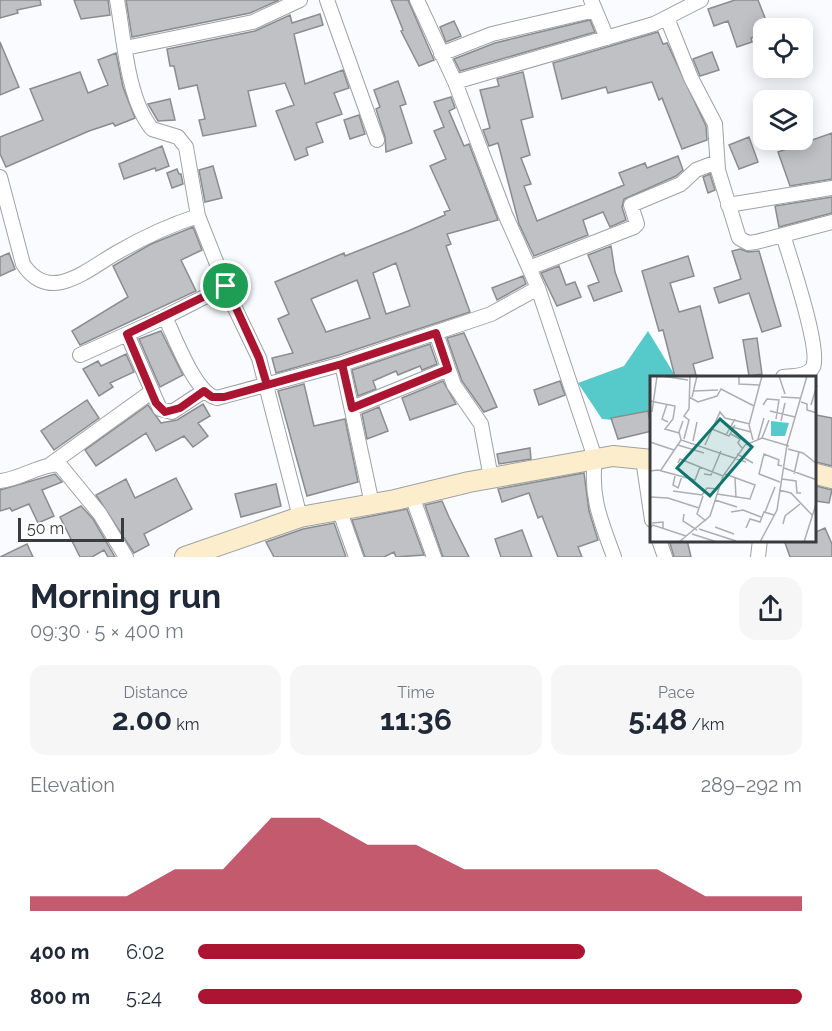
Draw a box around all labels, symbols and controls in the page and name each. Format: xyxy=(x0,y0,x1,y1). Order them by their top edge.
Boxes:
map controls xyxy=(753,18,813,150)
button: locate xyxy=(753,18,813,78)
button: layers xyxy=(753,90,813,150)
pin xyxy=(200,260,251,311)
icon: arrive xyxy=(209,269,242,302)
inset map xyxy=(650,376,817,542)
scale bar xyxy=(18,515,124,542)
text: 50 m xyxy=(27,519,64,538)
text: Morning run xyxy=(30,577,221,616)
button: share xyxy=(739,577,802,640)
text: 09:30 · 5 × 400 m xyxy=(30,619,184,643)
text: Distance xyxy=(124,683,188,702)
text: Time xyxy=(397,683,435,702)
text: Pace xyxy=(658,683,695,702)
text: 2.00 xyxy=(112,702,172,737)
text: 11:36 xyxy=(380,702,452,737)
text: 5:48 xyxy=(628,702,687,737)
text: km xyxy=(172,715,200,734)
text: /km xyxy=(687,715,724,734)
text: Elevation xyxy=(30,773,115,797)
text: 289–292 m xyxy=(701,773,802,797)
text: 400 m xyxy=(30,940,89,964)
text: 6:02 xyxy=(126,940,164,964)
text: 800 m xyxy=(30,985,90,1009)
text: 5:24 xyxy=(126,985,162,1009)

